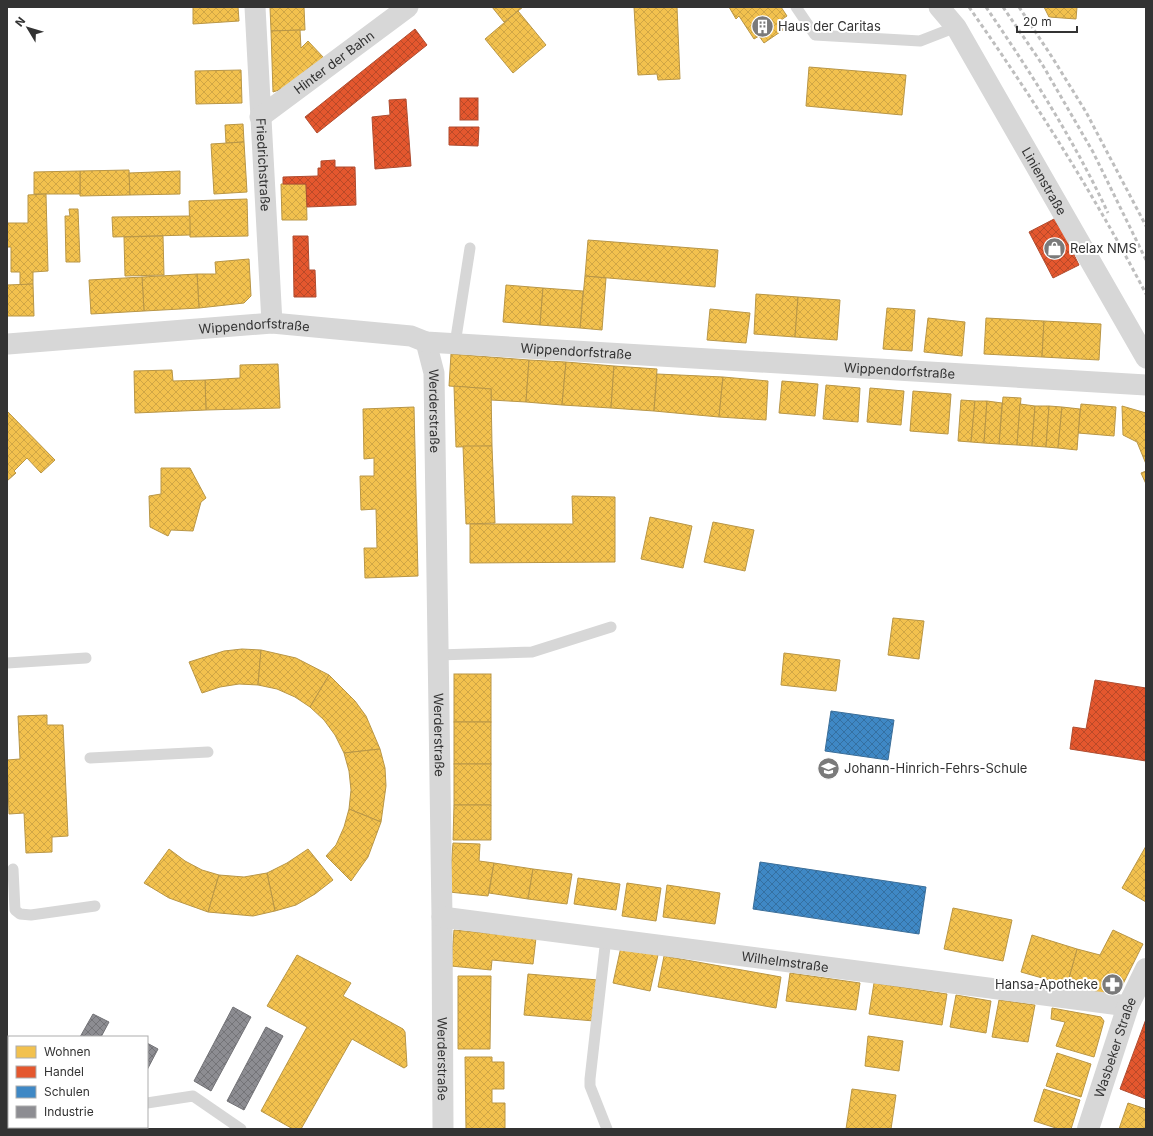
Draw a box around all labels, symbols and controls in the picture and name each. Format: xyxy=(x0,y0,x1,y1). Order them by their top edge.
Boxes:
north arrow xyxy=(8,8,48,48)
scale bar xyxy=(1017,8,1077,34)
building icon: Haus der Caritas xyxy=(750,13,776,39)
text: N xyxy=(12,14,28,29)
text: 20 m xyxy=(1023,14,1052,29)
place label: Haus der Caritas xyxy=(778,18,881,34)
street label: Hinter der Bahn xyxy=(290,27,377,97)
street label: Friedrichstraße xyxy=(253,118,274,212)
street label: Linienstraße xyxy=(1019,144,1070,218)
shop icon: Relax NMS xyxy=(1041,235,1067,261)
place label: Relax NMS xyxy=(1070,240,1137,256)
street label: Wippendorfstraße xyxy=(198,315,311,337)
street label: Wippendorfstraße xyxy=(520,340,632,362)
street label: Wippendorfstraße xyxy=(843,359,956,382)
street label: Werderstraße xyxy=(426,369,443,453)
street label: Werderstraße xyxy=(431,693,448,777)
school or university icon: Johann-Hinrich-Fehrs-Schule xyxy=(816,755,842,781)
place label: Johann-Hinrich-Fehrs-Schule xyxy=(844,760,1027,776)
street label: Wilhelmstraße xyxy=(740,948,830,975)
pharmacy icon: Hansa-Apotheke xyxy=(1100,971,1126,997)
place label: Hansa-Apotheke xyxy=(995,976,1098,992)
street label: Wasbeker Straße xyxy=(1091,994,1139,1100)
street label: Werderstraße xyxy=(434,1017,451,1101)
legend xyxy=(8,1036,148,1128)
text: Wohnen xyxy=(44,1044,91,1059)
text: Handel xyxy=(44,1064,84,1079)
text: Schulen xyxy=(44,1084,90,1099)
text: Industrie xyxy=(44,1104,94,1119)

